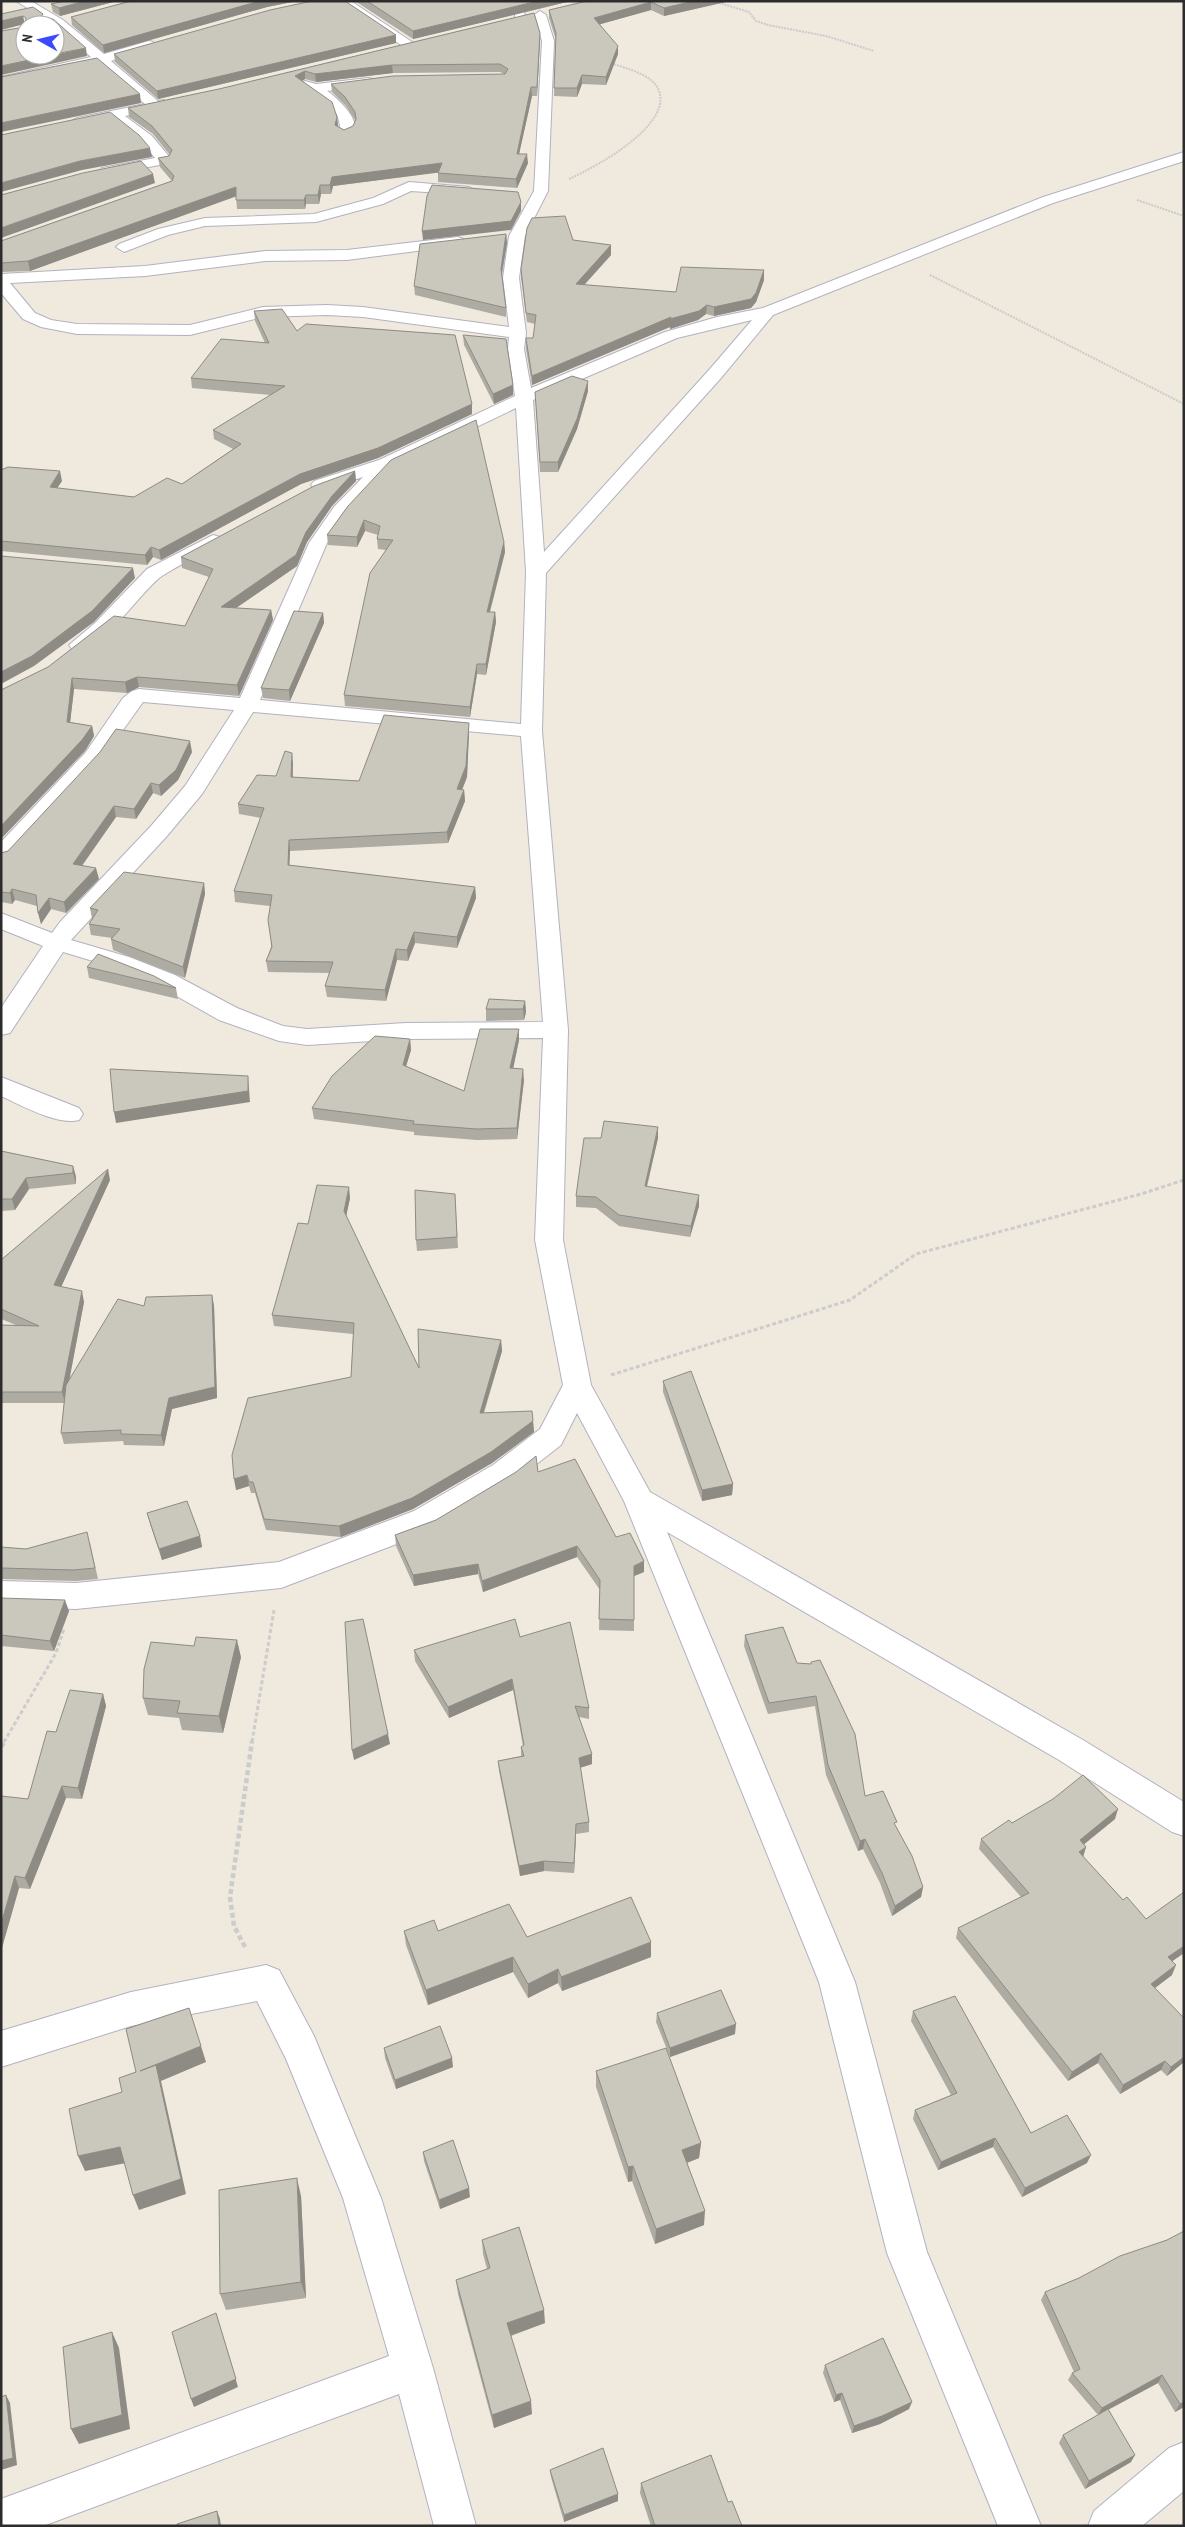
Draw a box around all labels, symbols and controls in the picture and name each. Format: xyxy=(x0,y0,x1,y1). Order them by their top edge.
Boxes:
north arrow xyxy=(15,15,65,65)
text: N xyxy=(18,33,37,43)

